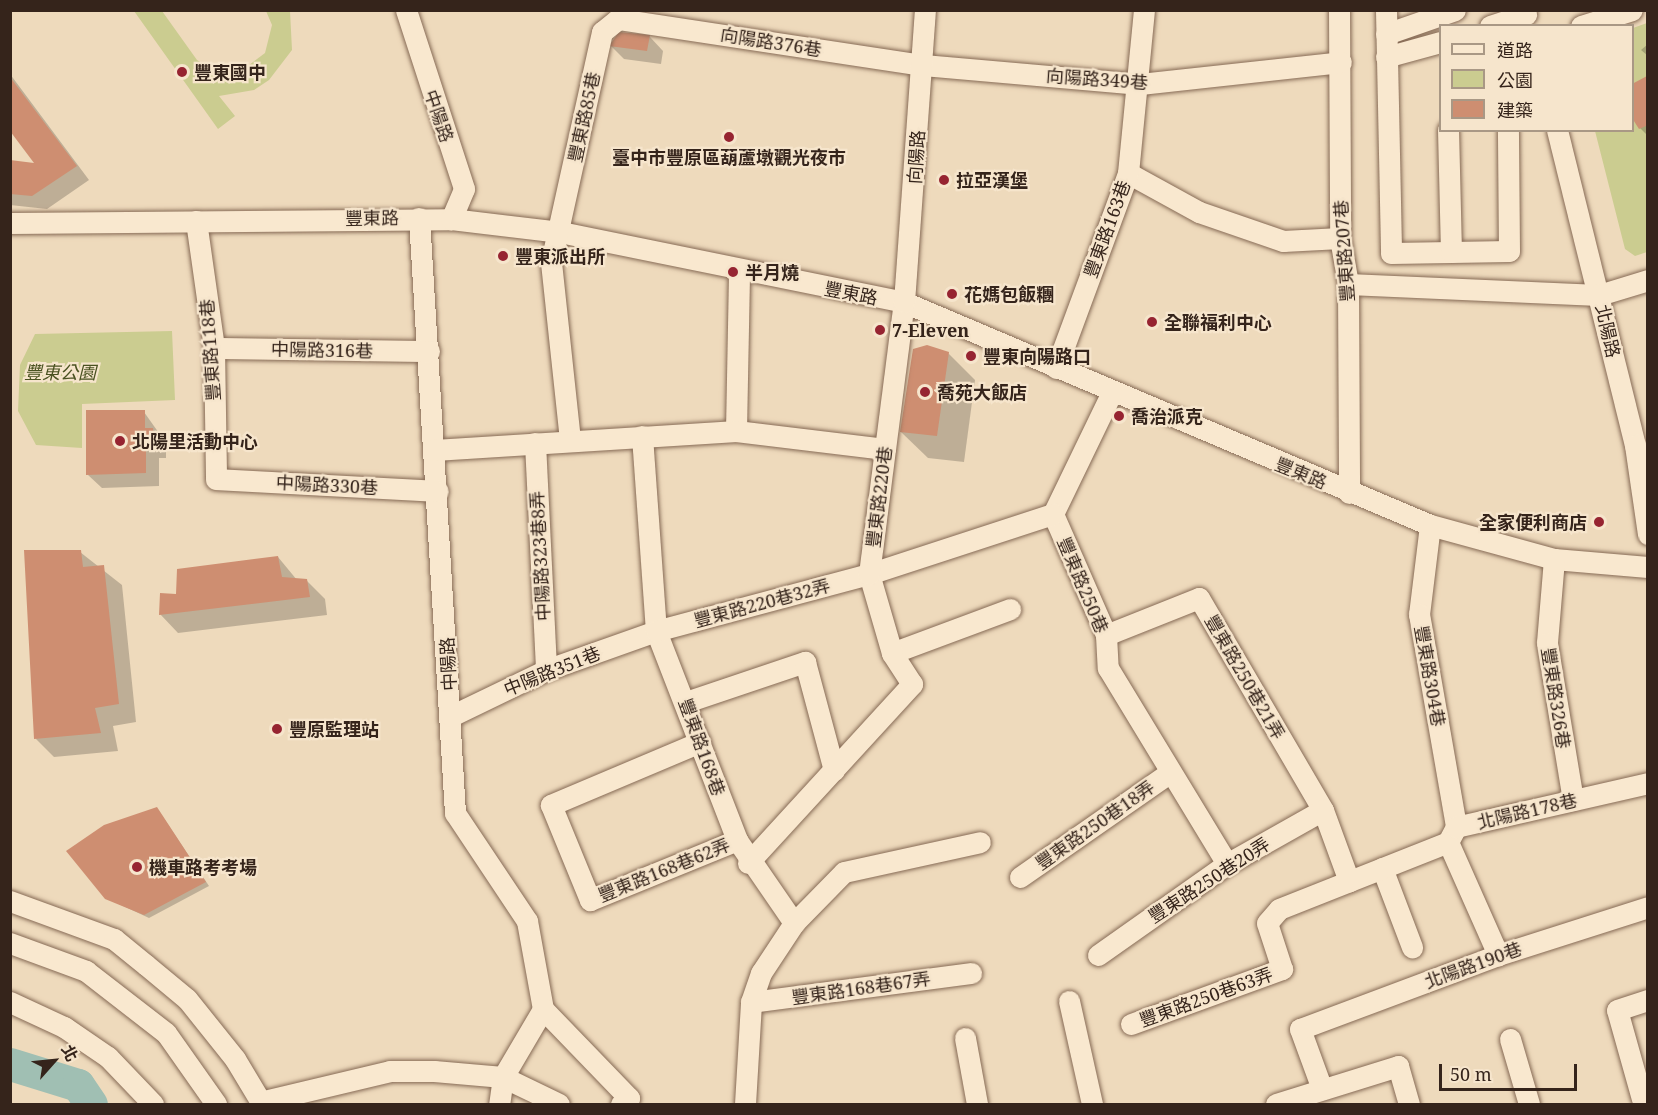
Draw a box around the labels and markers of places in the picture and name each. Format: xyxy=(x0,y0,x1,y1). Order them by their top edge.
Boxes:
place label: 豐東國中 xyxy=(194,61,266,83)
marker: 豐東國中 xyxy=(175,65,189,79)
marker: 臺中市豐原區葫蘆墩觀光夜市 xyxy=(722,130,736,144)
place label: 臺中市豐原區葫蘆墩觀光夜市 xyxy=(612,146,846,168)
place label: 拉亞漢堡 xyxy=(956,169,1028,191)
marker: 拉亞漢堡 xyxy=(937,173,951,187)
place label: 豐東派出所 xyxy=(515,245,605,267)
marker: 豐東派出所 xyxy=(496,249,510,263)
place label: 半月燒 xyxy=(745,261,799,283)
marker: 半月燒 xyxy=(726,265,740,279)
place label: 花媽包飯糰 xyxy=(964,283,1054,305)
marker: 花媽包飯糰 xyxy=(945,287,959,301)
place label: 全聯福利中心 xyxy=(1164,311,1272,333)
marker: 全聯福利中心 xyxy=(1145,315,1159,329)
place label: 7-Eleven xyxy=(892,319,969,341)
marker: 7-Eleven xyxy=(873,323,887,337)
place label: 豐東向陽路口 xyxy=(983,345,1091,367)
marker: 豐東向陽路口 xyxy=(964,349,978,363)
place label: 喬苑大飯店 xyxy=(937,381,1027,403)
marker: 喬苑大飯店 xyxy=(918,385,932,399)
place label: 喬治派克 xyxy=(1131,405,1203,427)
marker: 喬治派克 xyxy=(1112,409,1126,423)
place label: 北陽里活動中心 xyxy=(132,430,258,452)
marker: 北陽里活動中心 xyxy=(113,434,127,448)
place label: 全家便利商店 xyxy=(1479,511,1587,533)
marker: 全家便利商店 xyxy=(1592,515,1606,529)
place label: 豐原監理站 xyxy=(289,718,379,740)
marker: 豐原監理站 xyxy=(270,722,284,736)
place label: 機車路考考場 xyxy=(149,856,257,878)
marker: 機車路考考場 xyxy=(130,860,144,874)

